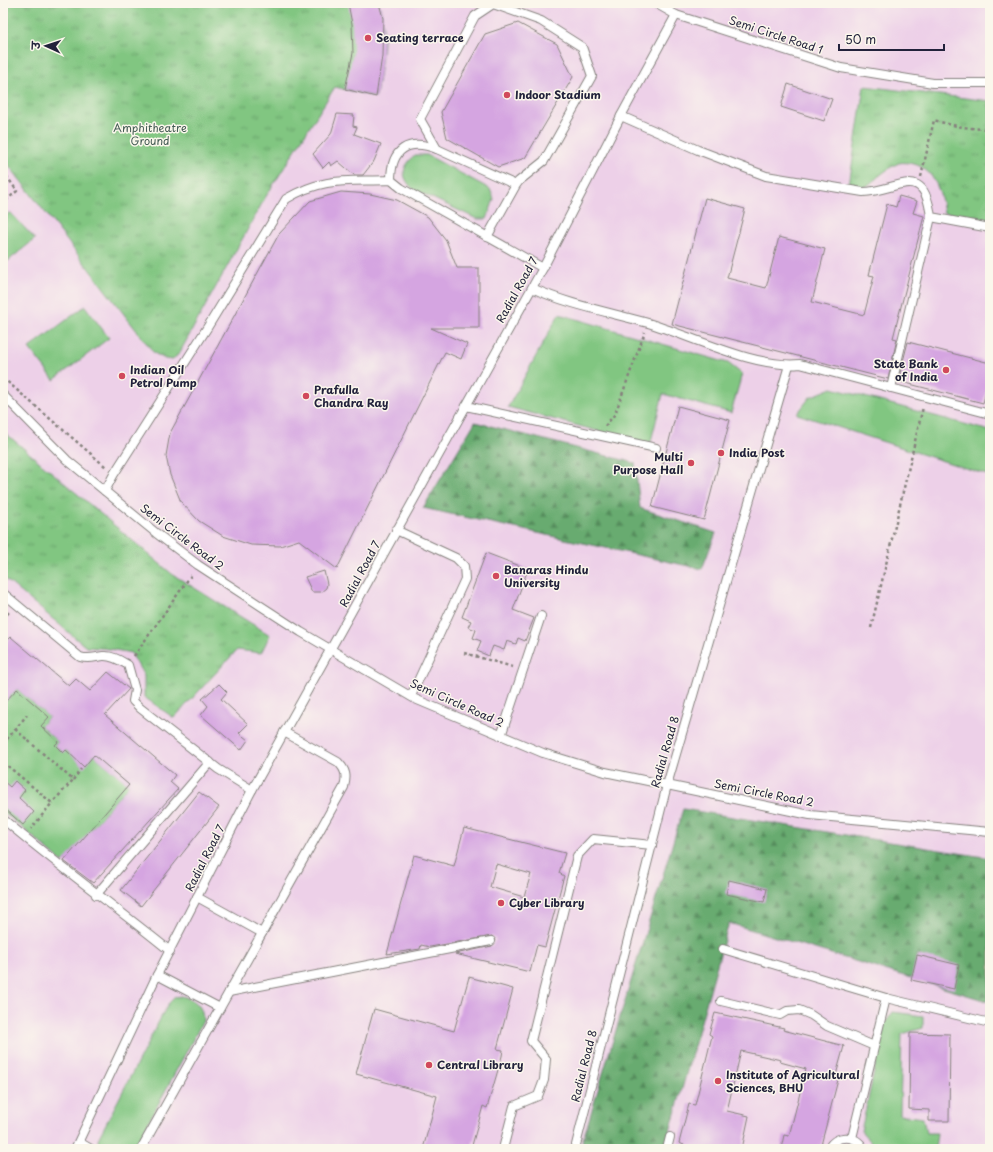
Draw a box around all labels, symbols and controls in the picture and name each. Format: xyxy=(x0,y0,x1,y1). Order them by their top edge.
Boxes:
street label: Semi Circle Road 1 xyxy=(727,11,826,58)
north arrow xyxy=(26,26,66,66)
scale bar xyxy=(839,26,944,52)
place label: Seating terrace xyxy=(376,29,464,46)
text: 50 m xyxy=(845,30,876,48)
marker: Seating terrace xyxy=(363,33,373,43)
text: उ xyxy=(27,40,44,51)
place label: Indoor Stadium xyxy=(515,86,601,103)
marker: Indoor Stadium xyxy=(502,90,512,100)
park label: Amphitheatre Ground xyxy=(113,119,187,149)
street label: Radial Road 7 xyxy=(491,254,542,326)
place label: State Bank of India xyxy=(874,355,939,385)
place label: Indian Oil Petrol Pump xyxy=(130,361,197,391)
marker: State Bank of India xyxy=(941,365,951,375)
marker: Indian Oil Petrol Pump xyxy=(117,371,127,381)
place label: Prafulla Chandra Ray xyxy=(314,381,388,411)
marker: Prafulla Chandra Ray xyxy=(301,391,311,401)
place label: India Post xyxy=(729,444,785,461)
place label: Multi Purpose Hall xyxy=(613,448,684,478)
marker: India Post xyxy=(716,448,726,458)
marker: Multi Purpose Hall xyxy=(686,458,696,468)
street label: Semi Circle Road 2 xyxy=(137,499,228,574)
street label: Radial Road 7 xyxy=(335,537,384,610)
place label: Banaras Hindu University xyxy=(504,561,589,591)
marker: Banaras Hindu University xyxy=(491,571,501,581)
street label: Semi Circle Road 2 xyxy=(407,674,507,731)
street label: Radial Road 8 xyxy=(646,714,683,790)
street label: Semi Circle Road 2 xyxy=(713,774,816,811)
street label: Radial Road 7 xyxy=(180,821,229,894)
place label: Cyber Library xyxy=(509,894,584,911)
marker: Cyber Library xyxy=(496,898,506,908)
street label: Radial Road 8 xyxy=(566,1028,601,1104)
place label: Central Library xyxy=(437,1056,523,1073)
marker: Central Library xyxy=(424,1060,434,1070)
place label: Institute of Agricultural Sciences, BHU xyxy=(726,1066,860,1096)
marker: Institute of Agricultural Sciences, BHU xyxy=(713,1076,723,1086)

